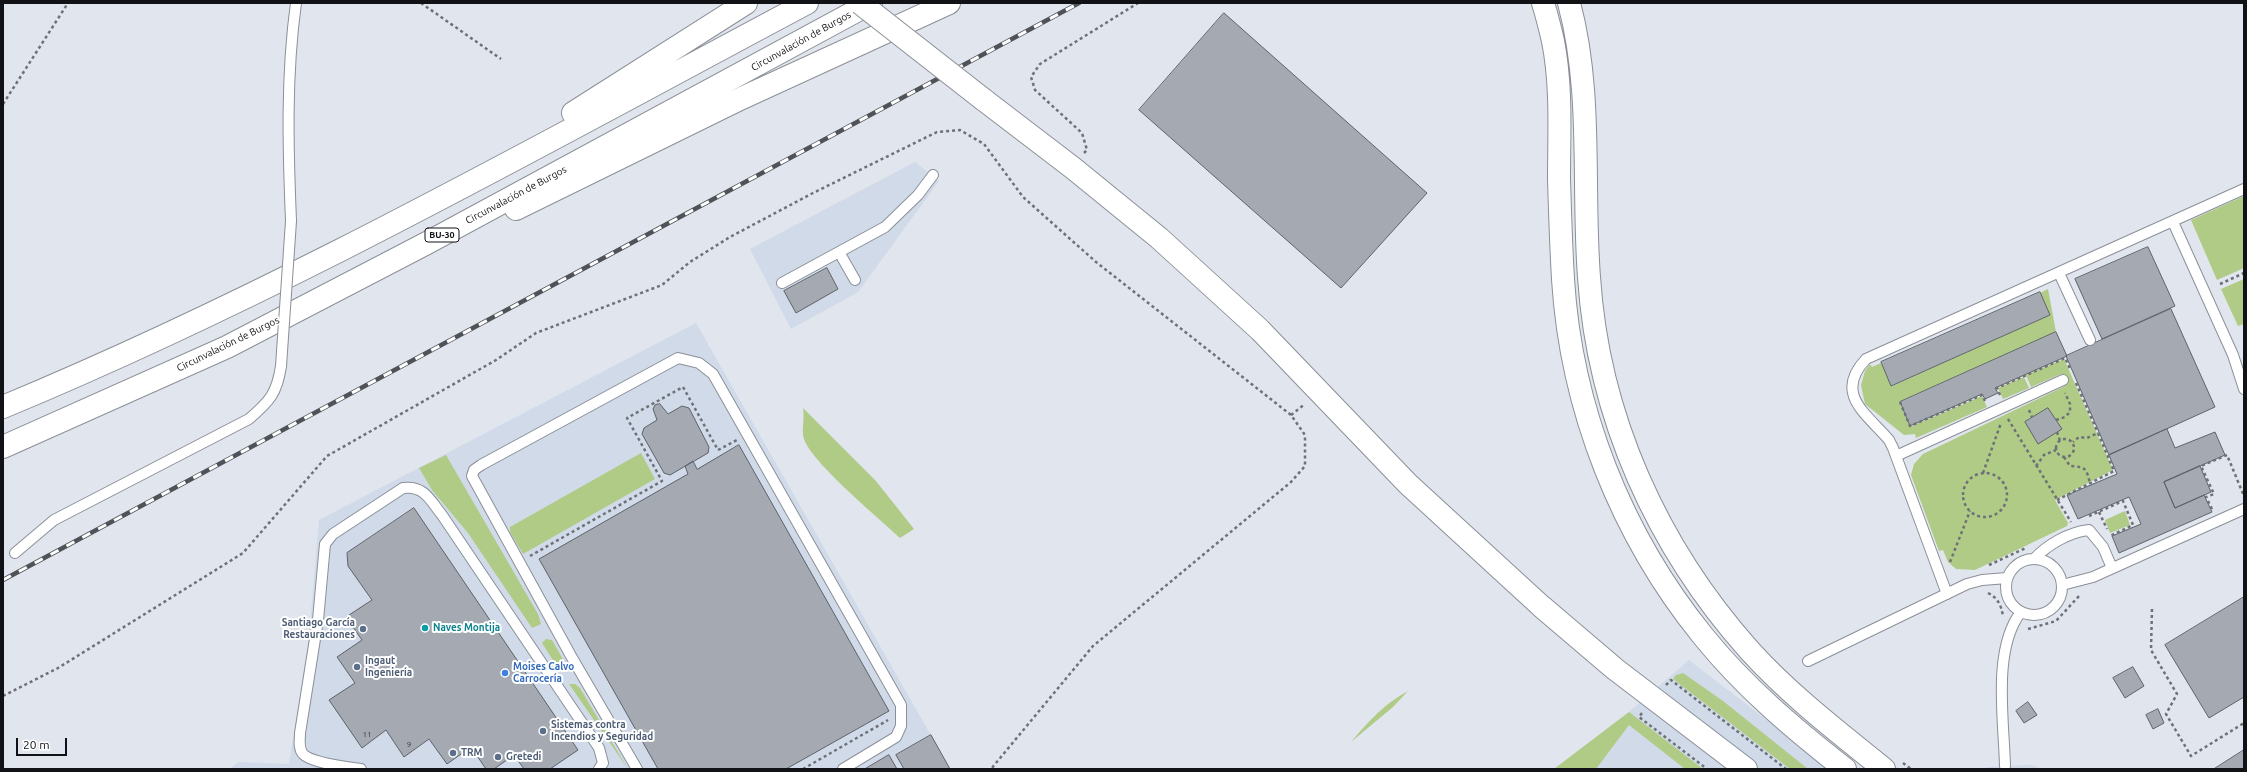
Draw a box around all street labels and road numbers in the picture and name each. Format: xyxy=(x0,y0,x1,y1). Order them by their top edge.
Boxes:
street label: Circunvalación de Burgos xyxy=(749,8,853,74)
street label: Circunvalación de Burgos xyxy=(463,163,569,227)
road number: BU-30 xyxy=(425,228,459,242)
street label: Circunvalación de Burgos xyxy=(175,314,281,374)

